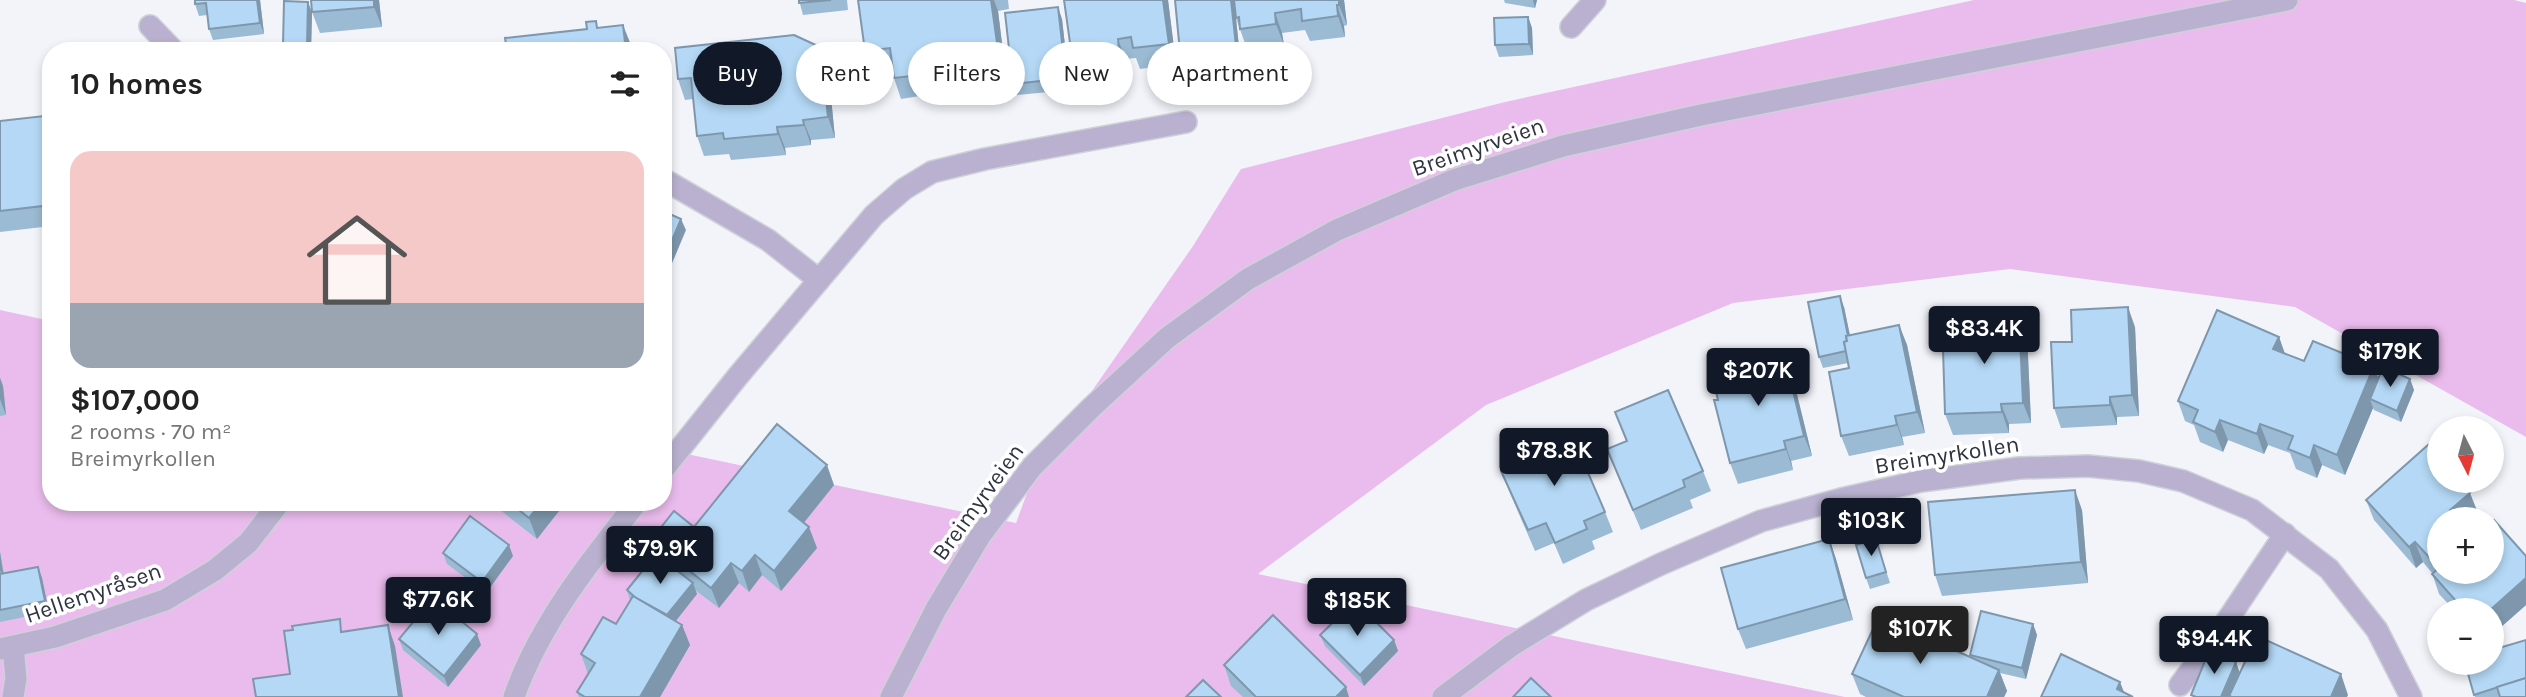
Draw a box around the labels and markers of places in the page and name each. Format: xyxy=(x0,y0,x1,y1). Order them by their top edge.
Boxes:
pin: $83.4K xyxy=(1927,306,2041,366)
pin: $179K xyxy=(2341,330,2439,389)
pin: $207K xyxy=(1709,348,1807,408)
pin: $78.8K xyxy=(1497,428,1611,488)
pin: $103K xyxy=(1822,498,1920,558)
pin: $79.9K xyxy=(603,526,717,586)
pin: $77.6K xyxy=(381,578,495,637)
pin: $185K xyxy=(1308,578,1406,638)
pin: $107K xyxy=(1871,606,1969,666)
pin: $94.4K xyxy=(2157,616,2271,676)

